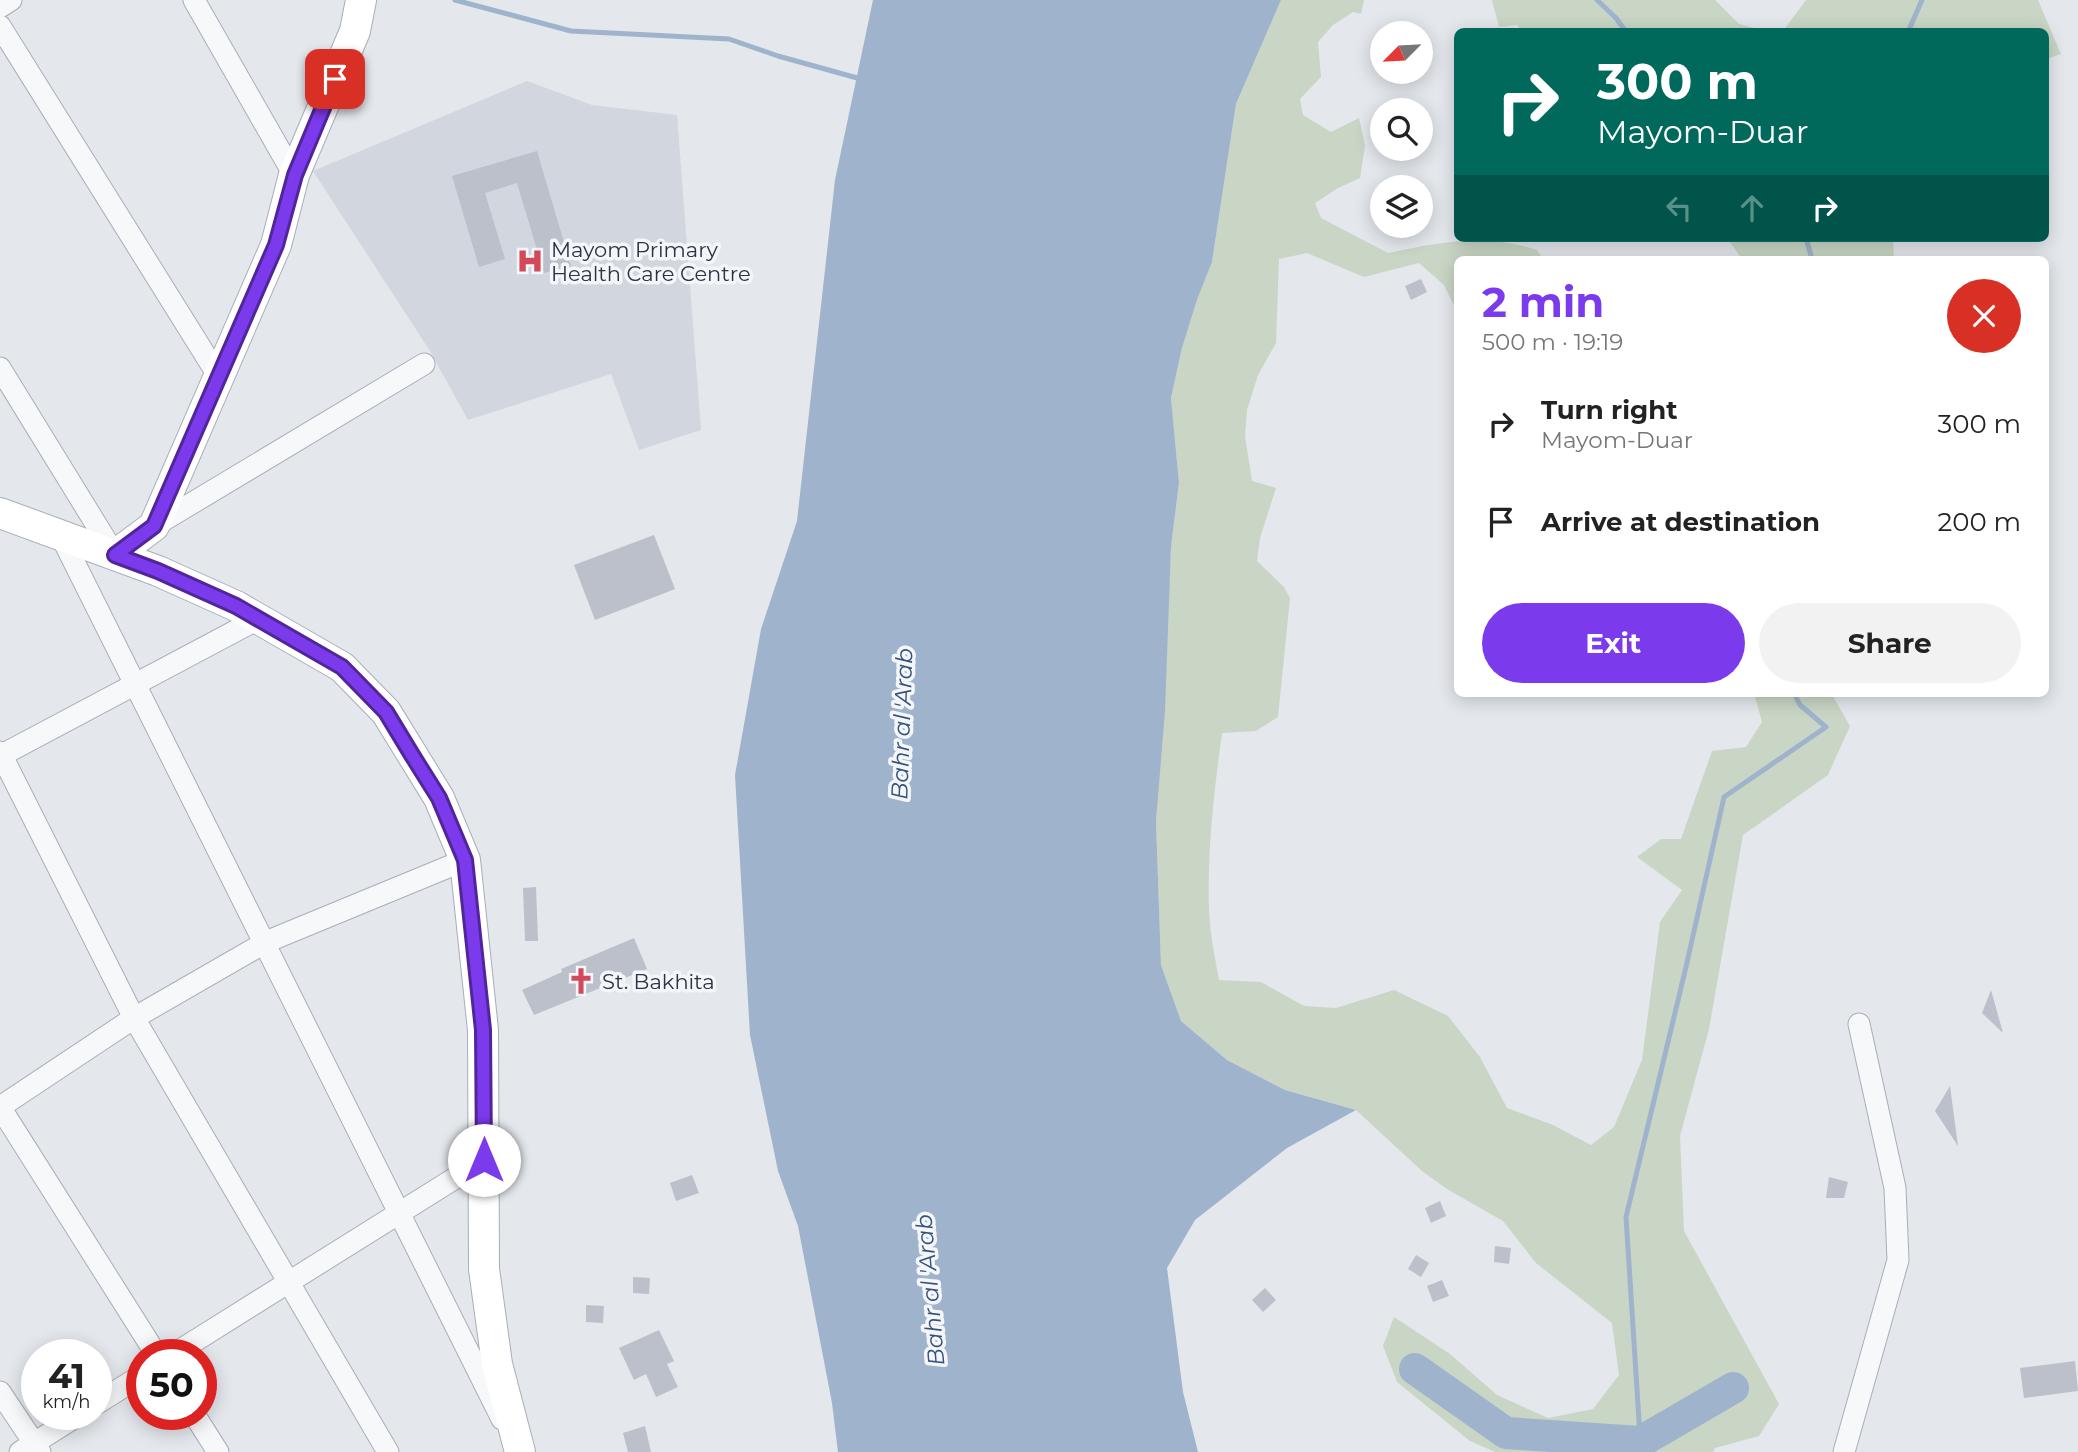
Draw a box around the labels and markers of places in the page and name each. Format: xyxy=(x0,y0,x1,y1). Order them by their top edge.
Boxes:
pin xyxy=(305,49,365,109)
place label: Mayom Primary Health Care Centre xyxy=(551,237,751,286)
hospital icon: Mayom Primary Health Care Centre xyxy=(515,246,545,276)
church icon: St. Bakhita xyxy=(566,966,596,996)
place label: St. Bakhita xyxy=(602,969,715,994)

